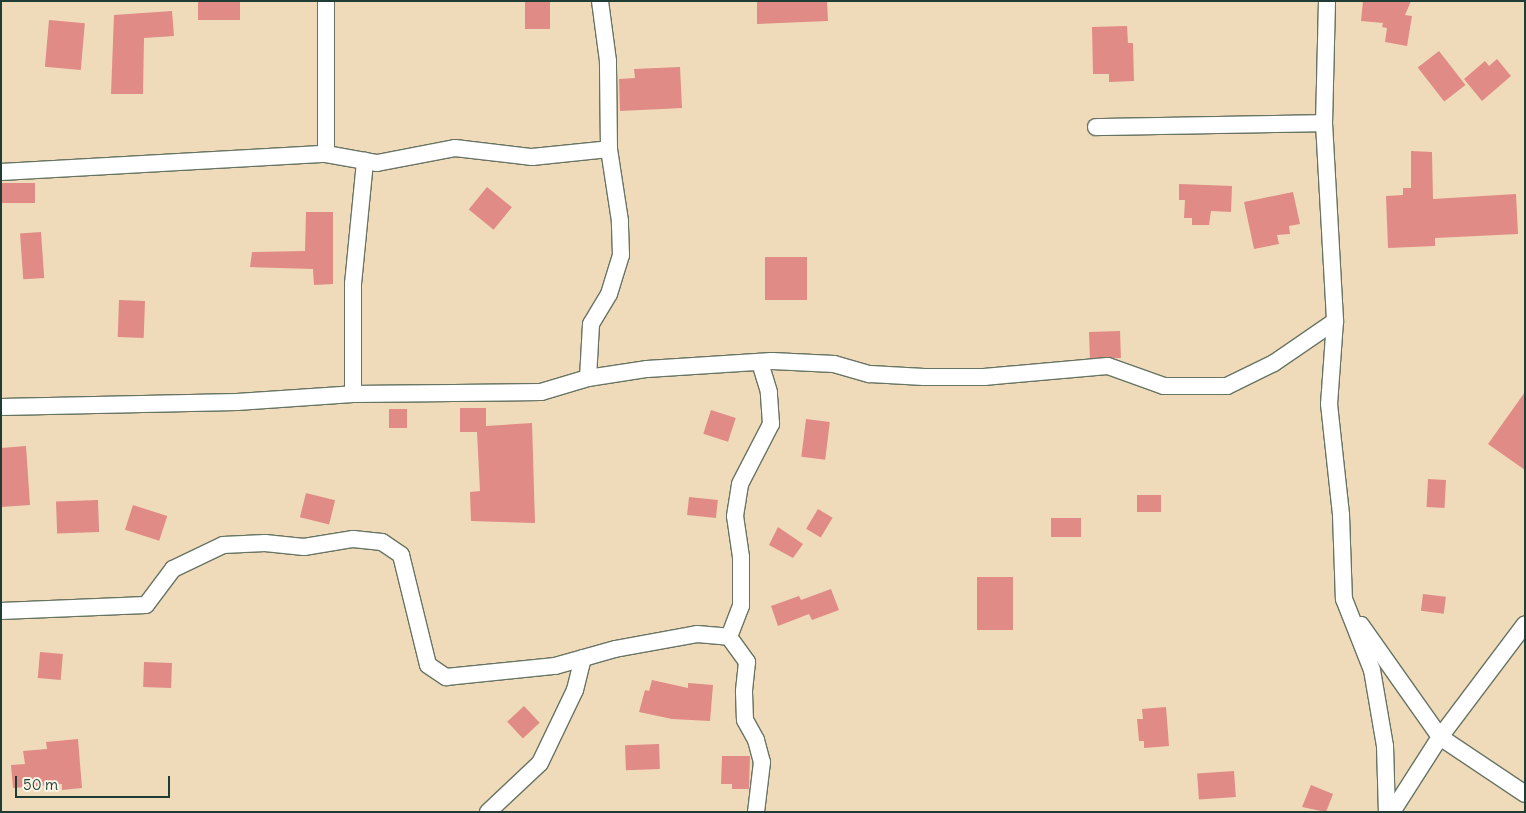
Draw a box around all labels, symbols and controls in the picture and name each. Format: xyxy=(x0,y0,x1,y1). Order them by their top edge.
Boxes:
scale bar xyxy=(18,766,172,798)
text: 50 m xyxy=(23,775,58,794)

